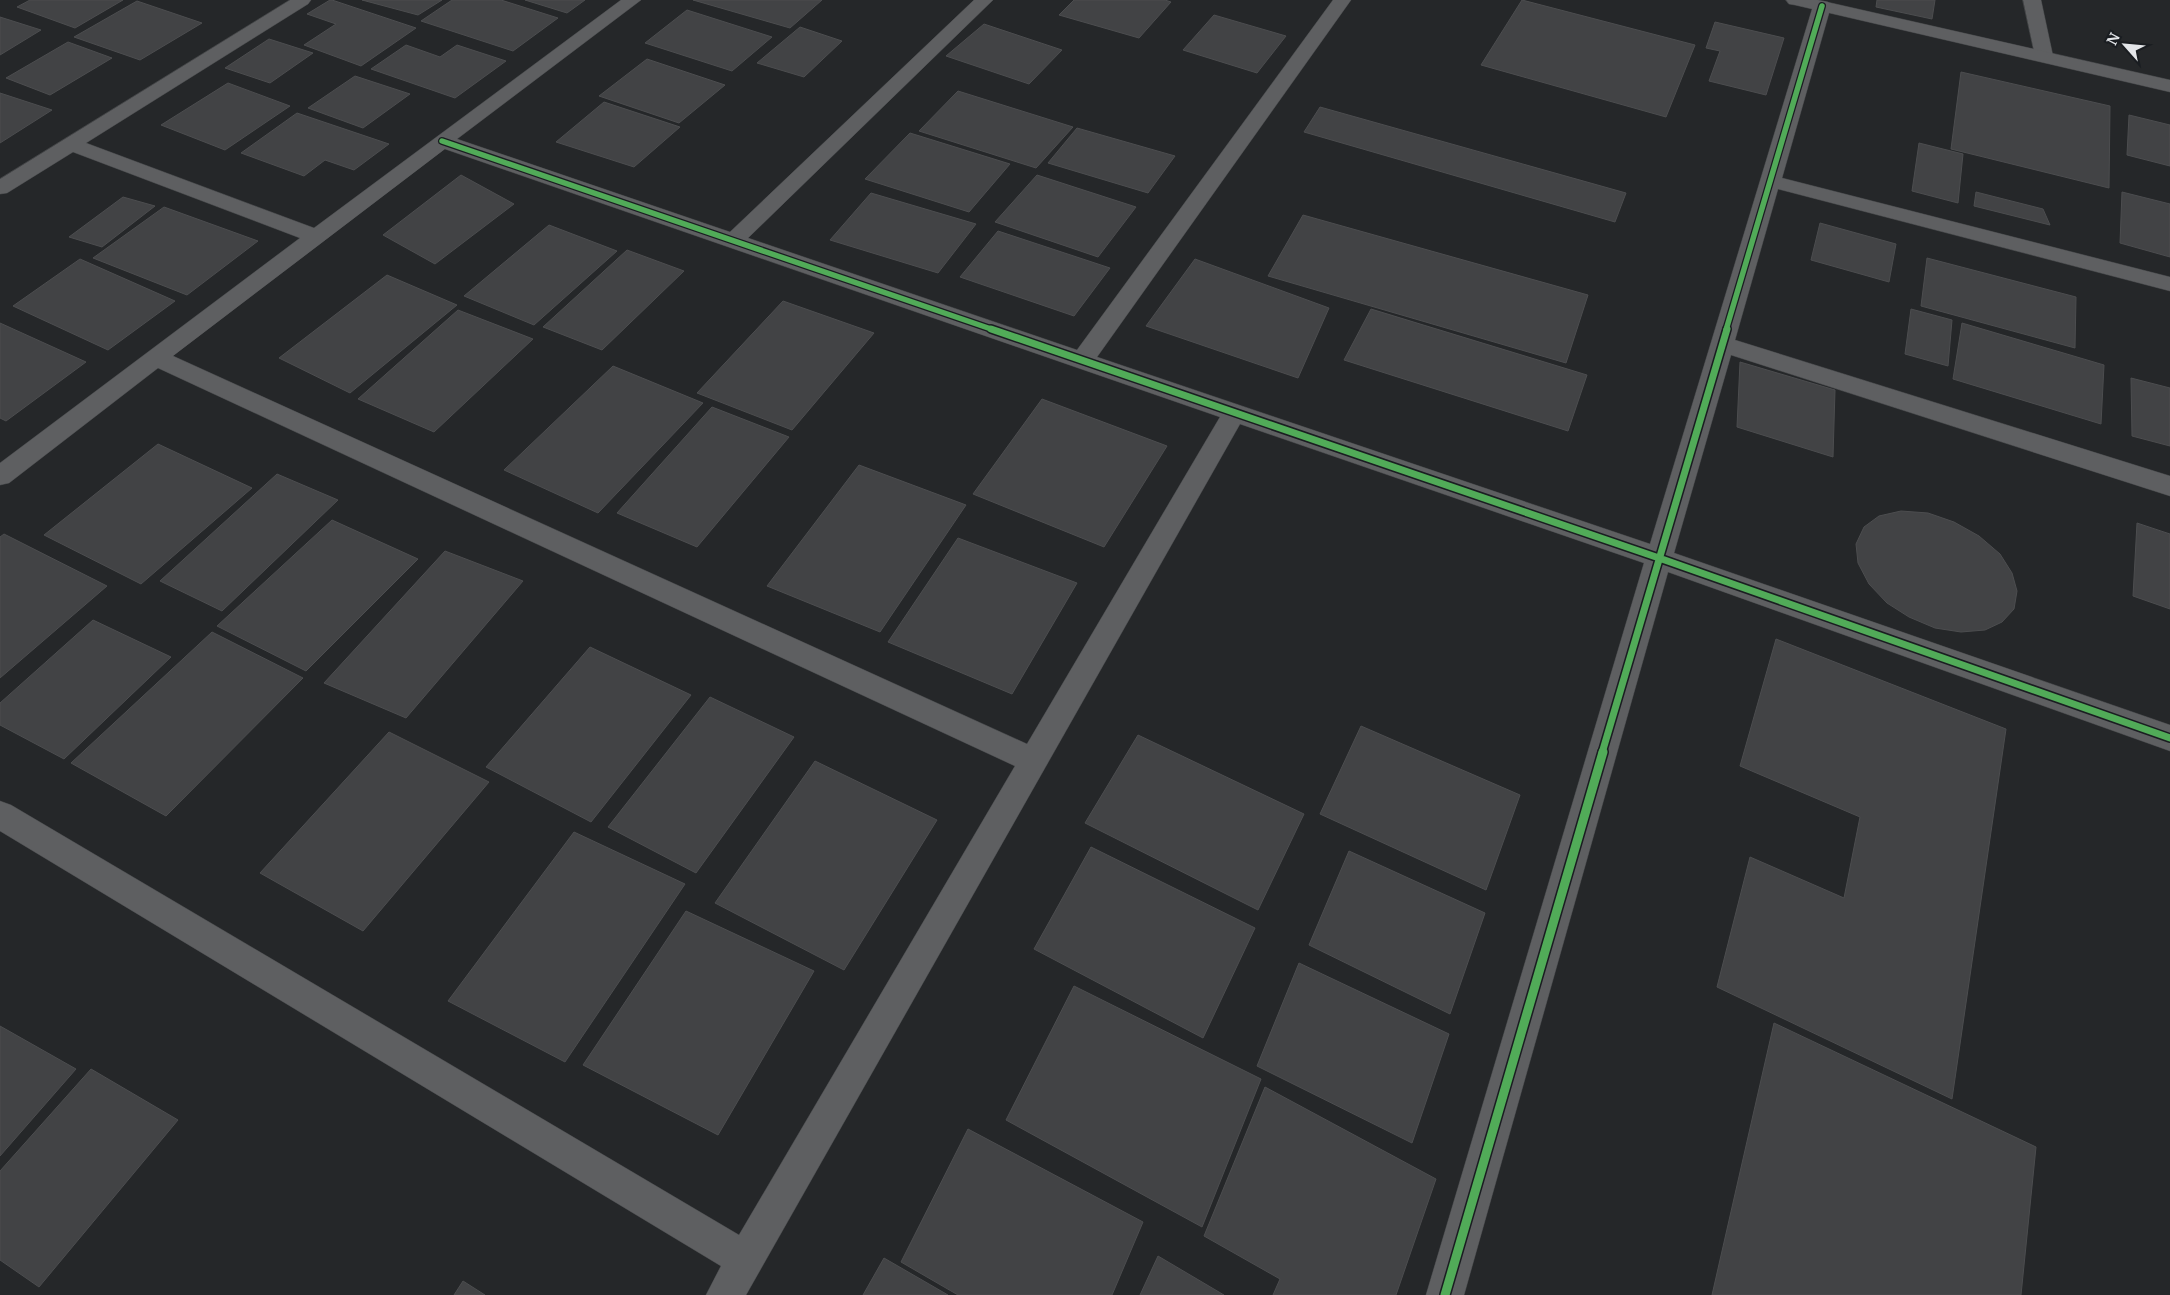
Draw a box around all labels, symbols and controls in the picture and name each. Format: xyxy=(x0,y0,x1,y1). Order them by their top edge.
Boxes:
north arrow xyxy=(2100,20,2150,70)
text: N xyxy=(2103,30,2124,48)

